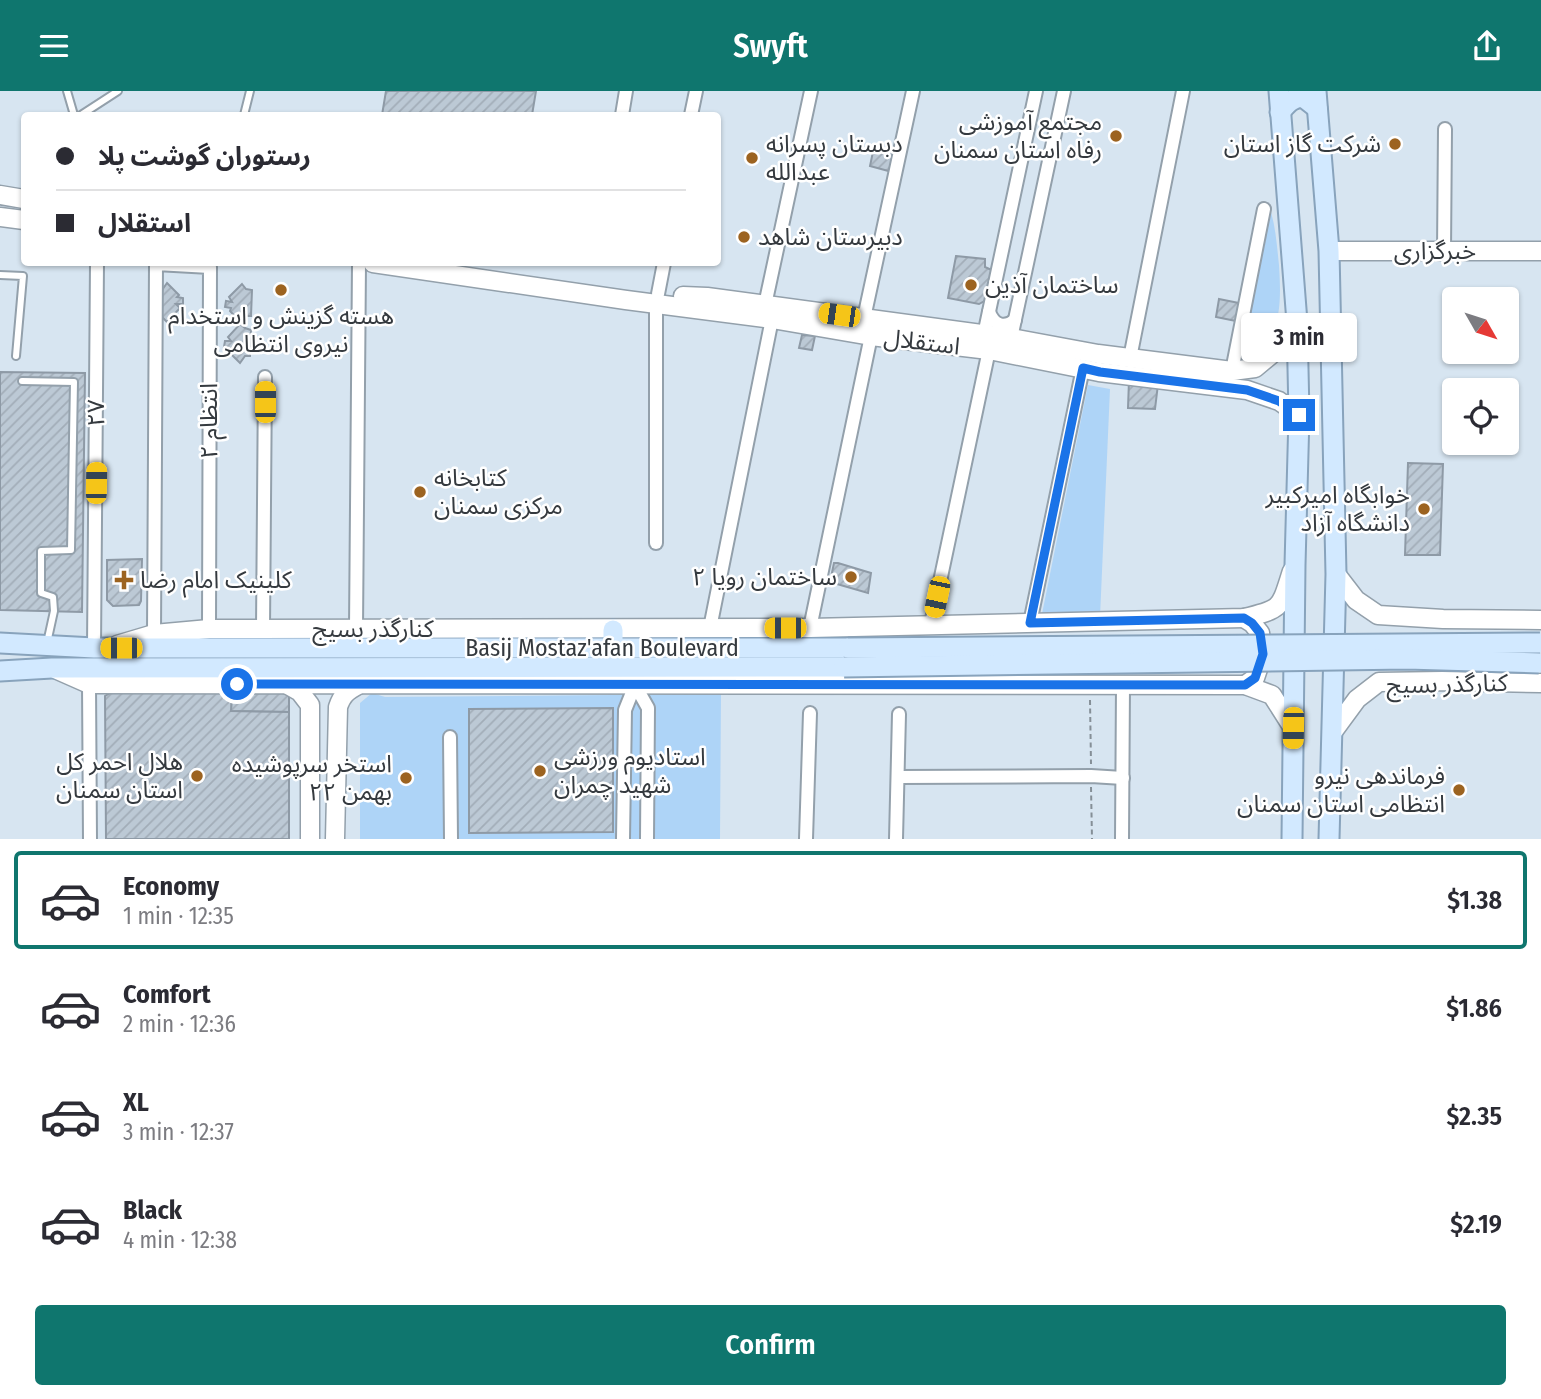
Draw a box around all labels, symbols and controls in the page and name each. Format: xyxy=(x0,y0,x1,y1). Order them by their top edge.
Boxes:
icon: menu xyxy=(35,27,73,65)
text: Swyft xyxy=(733,27,808,65)
icon: share xyxy=(1468,27,1506,65)
place label: مجتمع آموزشی رفاه استان سمنان xyxy=(934,108,1102,164)
marker: مجتمع آموزشی رفاه استان سمنان xyxy=(1108,128,1124,144)
place label: دبستان پسرانه عبدالله xyxy=(766,130,903,186)
place label: شرکت گاز استان xyxy=(1224,130,1381,158)
marker: شرکت گاز استان xyxy=(1387,136,1403,152)
text: رستوران گوشت پلا xyxy=(98,141,311,172)
marker: دبستان پسرانه عبدالله xyxy=(744,150,760,166)
text: استقلال xyxy=(98,208,191,239)
place label: دبیرستان شاهد xyxy=(758,223,903,251)
marker: دبیرستان شاهد xyxy=(736,229,752,245)
street label: خبرگزاری xyxy=(1394,237,1476,265)
place label: ساختمان آذین xyxy=(985,271,1119,299)
marker: ساختمان آذین xyxy=(963,277,979,293)
marker: هسته گزینش و استخدام نیروی انتظامی xyxy=(273,282,289,298)
north arrow xyxy=(1442,287,1519,364)
map controls xyxy=(1442,287,1519,455)
place label: هسته گزینش و استخدام نیروی انتظامی xyxy=(168,302,394,358)
car xyxy=(817,302,862,328)
callout: 3 min xyxy=(1241,313,1357,363)
street label: استقلال xyxy=(882,323,962,361)
text: 3 min xyxy=(1273,323,1325,351)
button: locate xyxy=(1442,378,1519,455)
car xyxy=(255,381,276,423)
street label: انتظام ۲ xyxy=(195,383,227,459)
street label: ۲۷ xyxy=(82,399,110,427)
route end xyxy=(1283,399,1315,431)
car xyxy=(86,462,107,504)
place label: کتابخانه مرکزی سمنان xyxy=(434,464,563,520)
place label: خوابگاه امیرکبیر دانشگاه آزاد xyxy=(1264,481,1410,537)
marker: کتابخانه مرکزی سمنان xyxy=(412,484,428,500)
marker: خوابگاه امیرکبیر دانشگاه آزاد xyxy=(1416,501,1432,517)
place label: ساختمان رویا ۲ xyxy=(692,563,837,591)
place label: کلینیک امام رضا xyxy=(140,566,293,598)
marker: ساختمان رویا ۲ xyxy=(843,569,859,585)
marker: کلینیک امام رضا xyxy=(114,570,134,590)
car xyxy=(923,574,952,620)
street label: کنارگذر بسیج xyxy=(312,615,435,646)
car xyxy=(765,618,807,639)
street label: Basij Mostaz'afan Boulevard xyxy=(465,634,739,662)
car xyxy=(101,638,143,659)
route start xyxy=(221,668,253,700)
street label: کنارگذر بسیج xyxy=(1386,669,1509,702)
car xyxy=(1283,707,1304,749)
place label: استادیوم ورزشی شهید چمران xyxy=(554,743,706,800)
place label: هلال احمر کل استان سمنان xyxy=(56,748,183,804)
place label: استخر سرپوشیده ۲۲ بهمن xyxy=(232,750,392,806)
place label: فرماندهی نیرو انتظامی استان سمنان xyxy=(1237,762,1445,818)
marker: استادیوم ورزشی شهید چمران xyxy=(532,763,548,779)
marker: هلال احمر کل استان سمنان xyxy=(189,768,205,784)
marker: استخر سرپوشیده ۲۲ بهمن xyxy=(398,770,414,786)
marker: فرماندهی نیرو انتظامی استان سمنان xyxy=(1451,782,1467,798)
icon: car xyxy=(39,869,102,932)
text: Economy xyxy=(123,871,219,902)
text: $1.38 xyxy=(1447,885,1502,916)
text: 1 min · 12:35 xyxy=(123,902,234,930)
icon: car xyxy=(39,977,102,1040)
text: Comfort xyxy=(123,979,211,1010)
text: $1.86 xyxy=(1446,993,1502,1024)
text: 2 min · 12:36 xyxy=(123,1010,236,1038)
icon: car xyxy=(39,1085,102,1148)
text: XL xyxy=(123,1087,149,1118)
text: $2.35 xyxy=(1446,1101,1502,1132)
text: 3 min · 12:37 xyxy=(123,1118,234,1146)
icon: car xyxy=(39,1193,102,1256)
text: Black xyxy=(123,1195,182,1226)
text: $2.19 xyxy=(1450,1209,1502,1240)
text: 4 min · 12:38 xyxy=(123,1226,237,1254)
button: Confirm xyxy=(35,1305,1506,1385)

